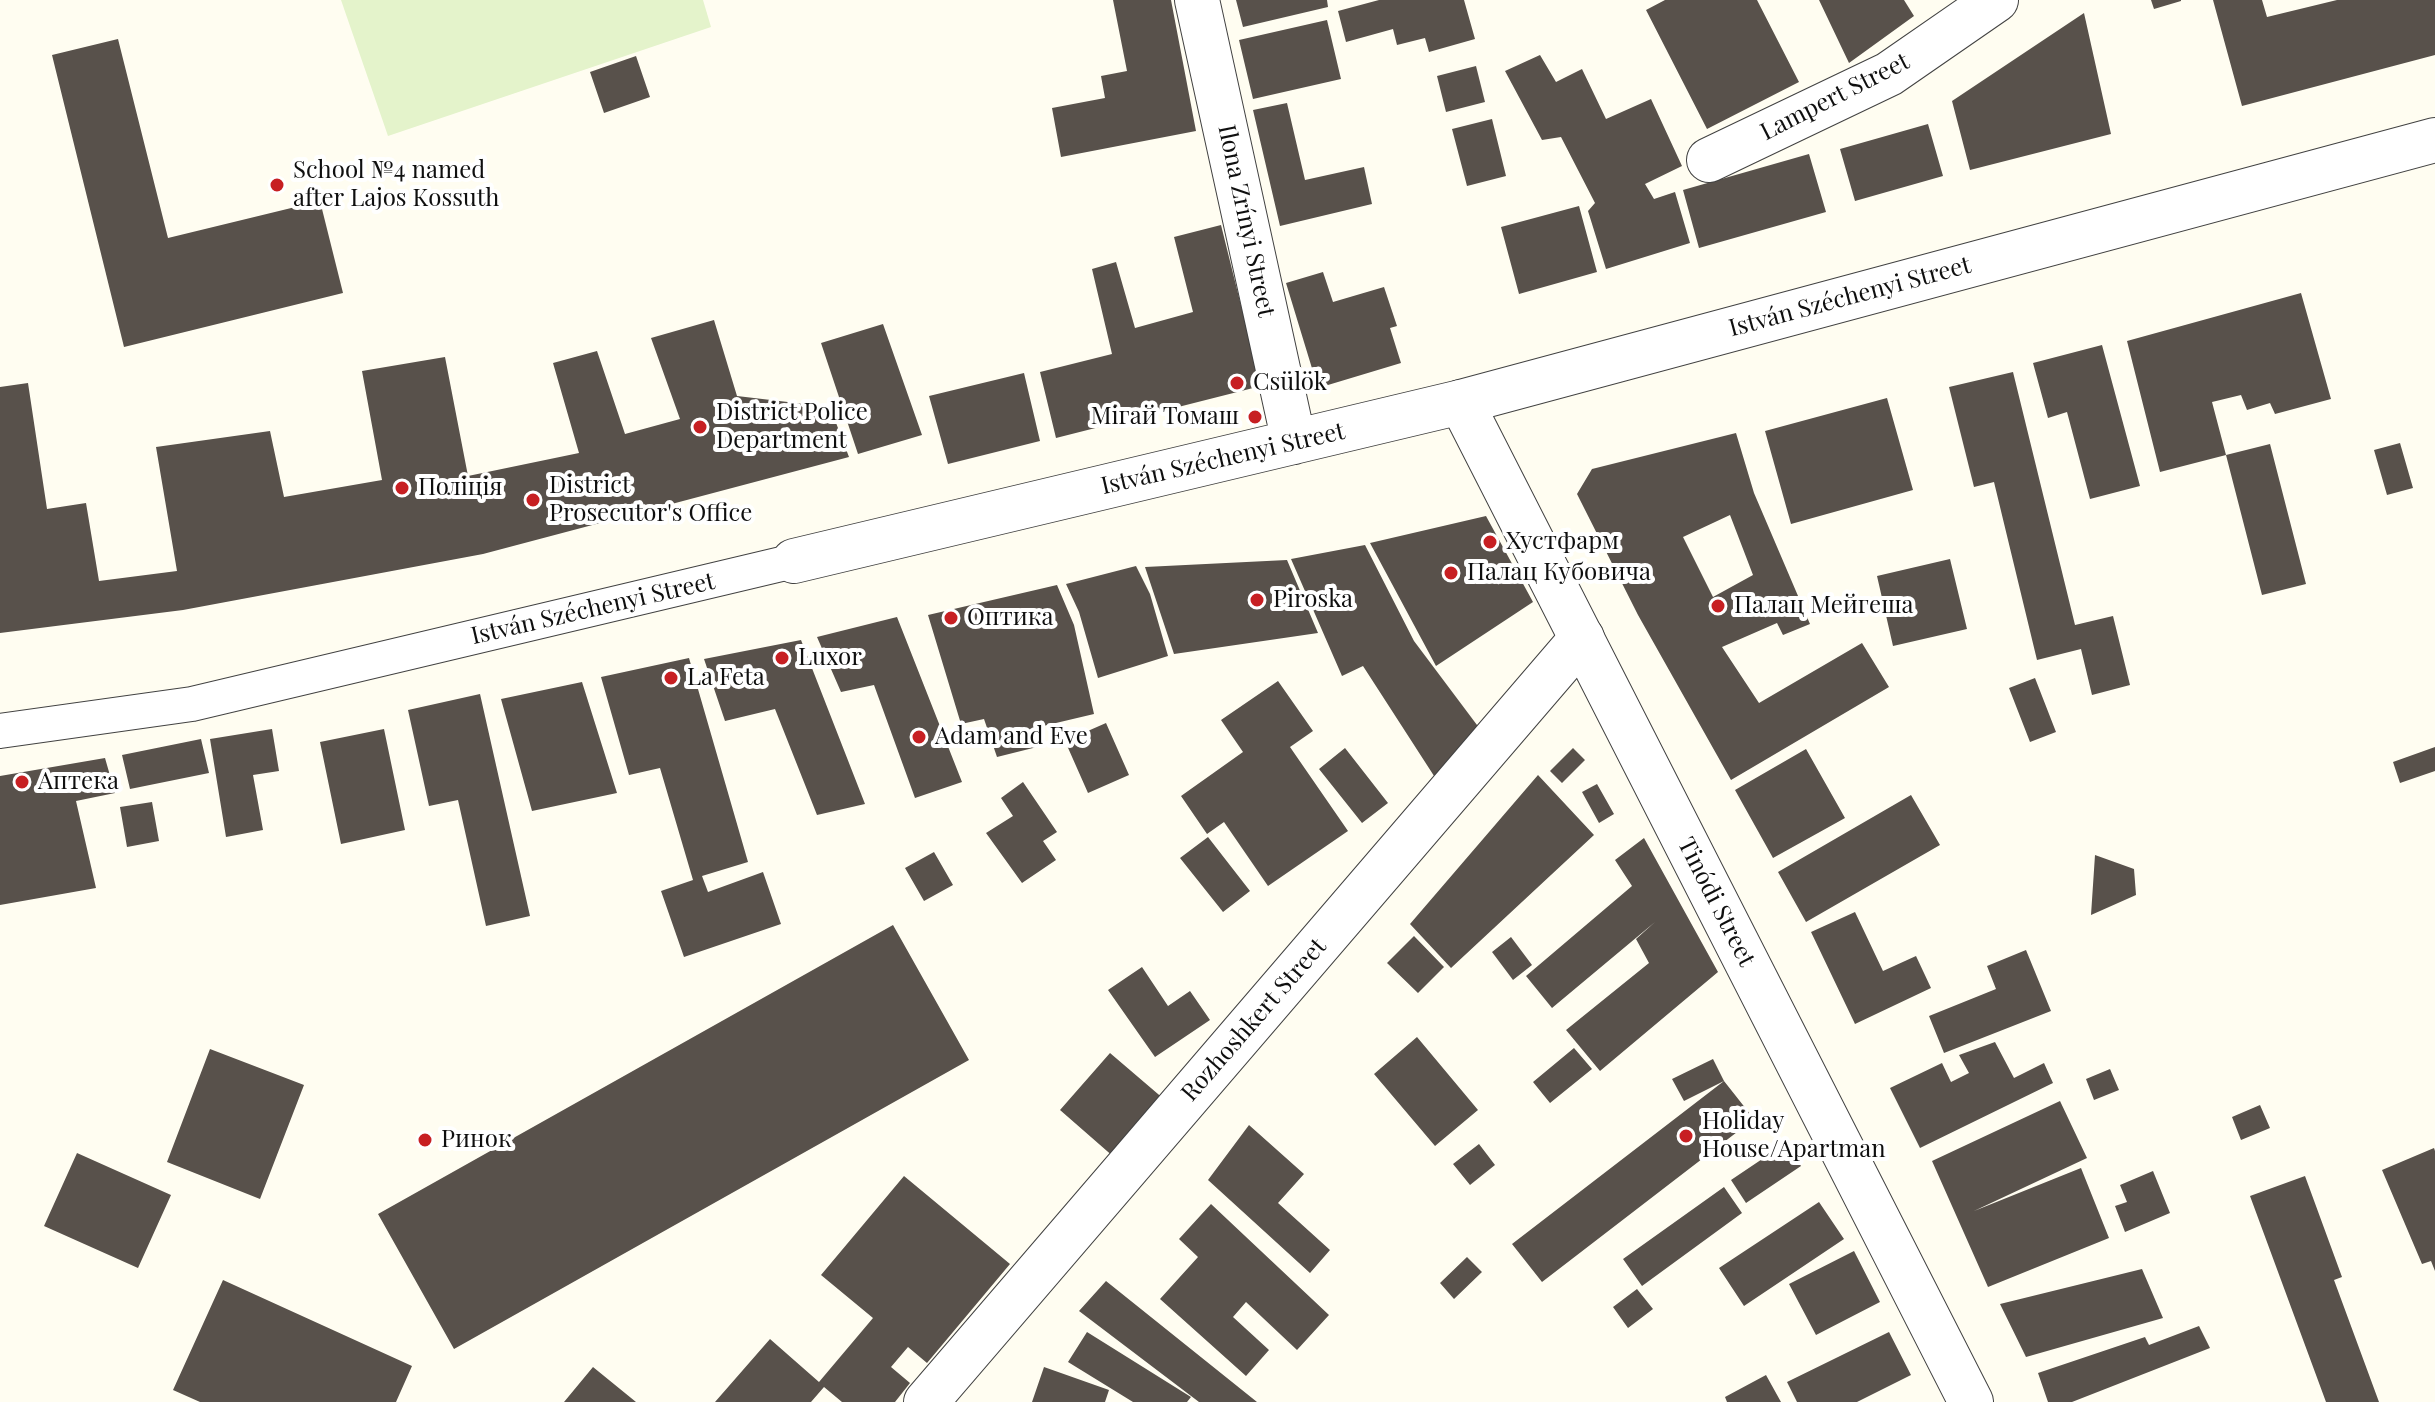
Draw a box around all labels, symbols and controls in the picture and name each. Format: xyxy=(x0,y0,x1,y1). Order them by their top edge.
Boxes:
street label: Lampert Street xyxy=(1756,47,1914,147)
street label: Ilona Zrínyi Street xyxy=(1212,122,1280,320)
place label: School №4 named after Lajos Kossuth xyxy=(293,157,499,213)
marker: School №4 named after Lajos Kossuth xyxy=(268,176,286,194)
street label: István Széchenyi Street xyxy=(1726,251,1974,343)
place label: Csülök xyxy=(1253,369,1327,397)
marker: Csülök xyxy=(1228,374,1246,392)
place label: District Police Department xyxy=(716,399,868,455)
place label: Мігай Томаш xyxy=(1091,403,1239,431)
marker: Мігай Томаш xyxy=(1246,408,1264,426)
street label: István Széchenyi Street xyxy=(1098,417,1348,501)
marker: District Police Department xyxy=(691,418,709,436)
place label: District Prosecutor's Office xyxy=(549,472,752,528)
place label: Поліція xyxy=(418,474,502,502)
marker: Поліція xyxy=(393,479,411,497)
marker: District Prosecutor's Office xyxy=(524,491,542,509)
place label: Хустфарм xyxy=(1506,528,1619,556)
marker: Хустфарм xyxy=(1481,533,1499,551)
place label: Палац Кубовича xyxy=(1467,559,1651,587)
marker: Палац Кубовича xyxy=(1442,564,1460,582)
street label: István Széchenyi Street xyxy=(468,567,718,651)
place label: Piroska xyxy=(1273,586,1353,614)
marker: Piroska xyxy=(1248,591,1266,609)
place label: Палац Мейгеша xyxy=(1734,592,1913,620)
marker: Палац Мейгеша xyxy=(1709,597,1727,615)
place label: Оптика xyxy=(967,604,1053,632)
marker: Оптика xyxy=(942,609,960,627)
place label: Luxor xyxy=(798,644,862,672)
marker: Luxor xyxy=(773,649,791,667)
place label: La Feta xyxy=(687,664,765,692)
marker: La Feta xyxy=(662,669,680,687)
place label: Adam and Eve xyxy=(935,723,1088,751)
marker: Adam and Eve xyxy=(910,728,928,746)
place label: Аптека xyxy=(38,768,119,796)
marker: Аптека xyxy=(13,773,31,791)
street label: Tinódi Street xyxy=(1671,833,1761,971)
street label: Rozhoshkert Street xyxy=(1175,933,1333,1107)
place label: Holiday House/Apartman xyxy=(1702,1108,1886,1164)
place label: Ринок xyxy=(441,1126,512,1154)
marker: Holiday House/Apartman xyxy=(1677,1127,1695,1145)
marker: Ринок xyxy=(416,1131,434,1149)

